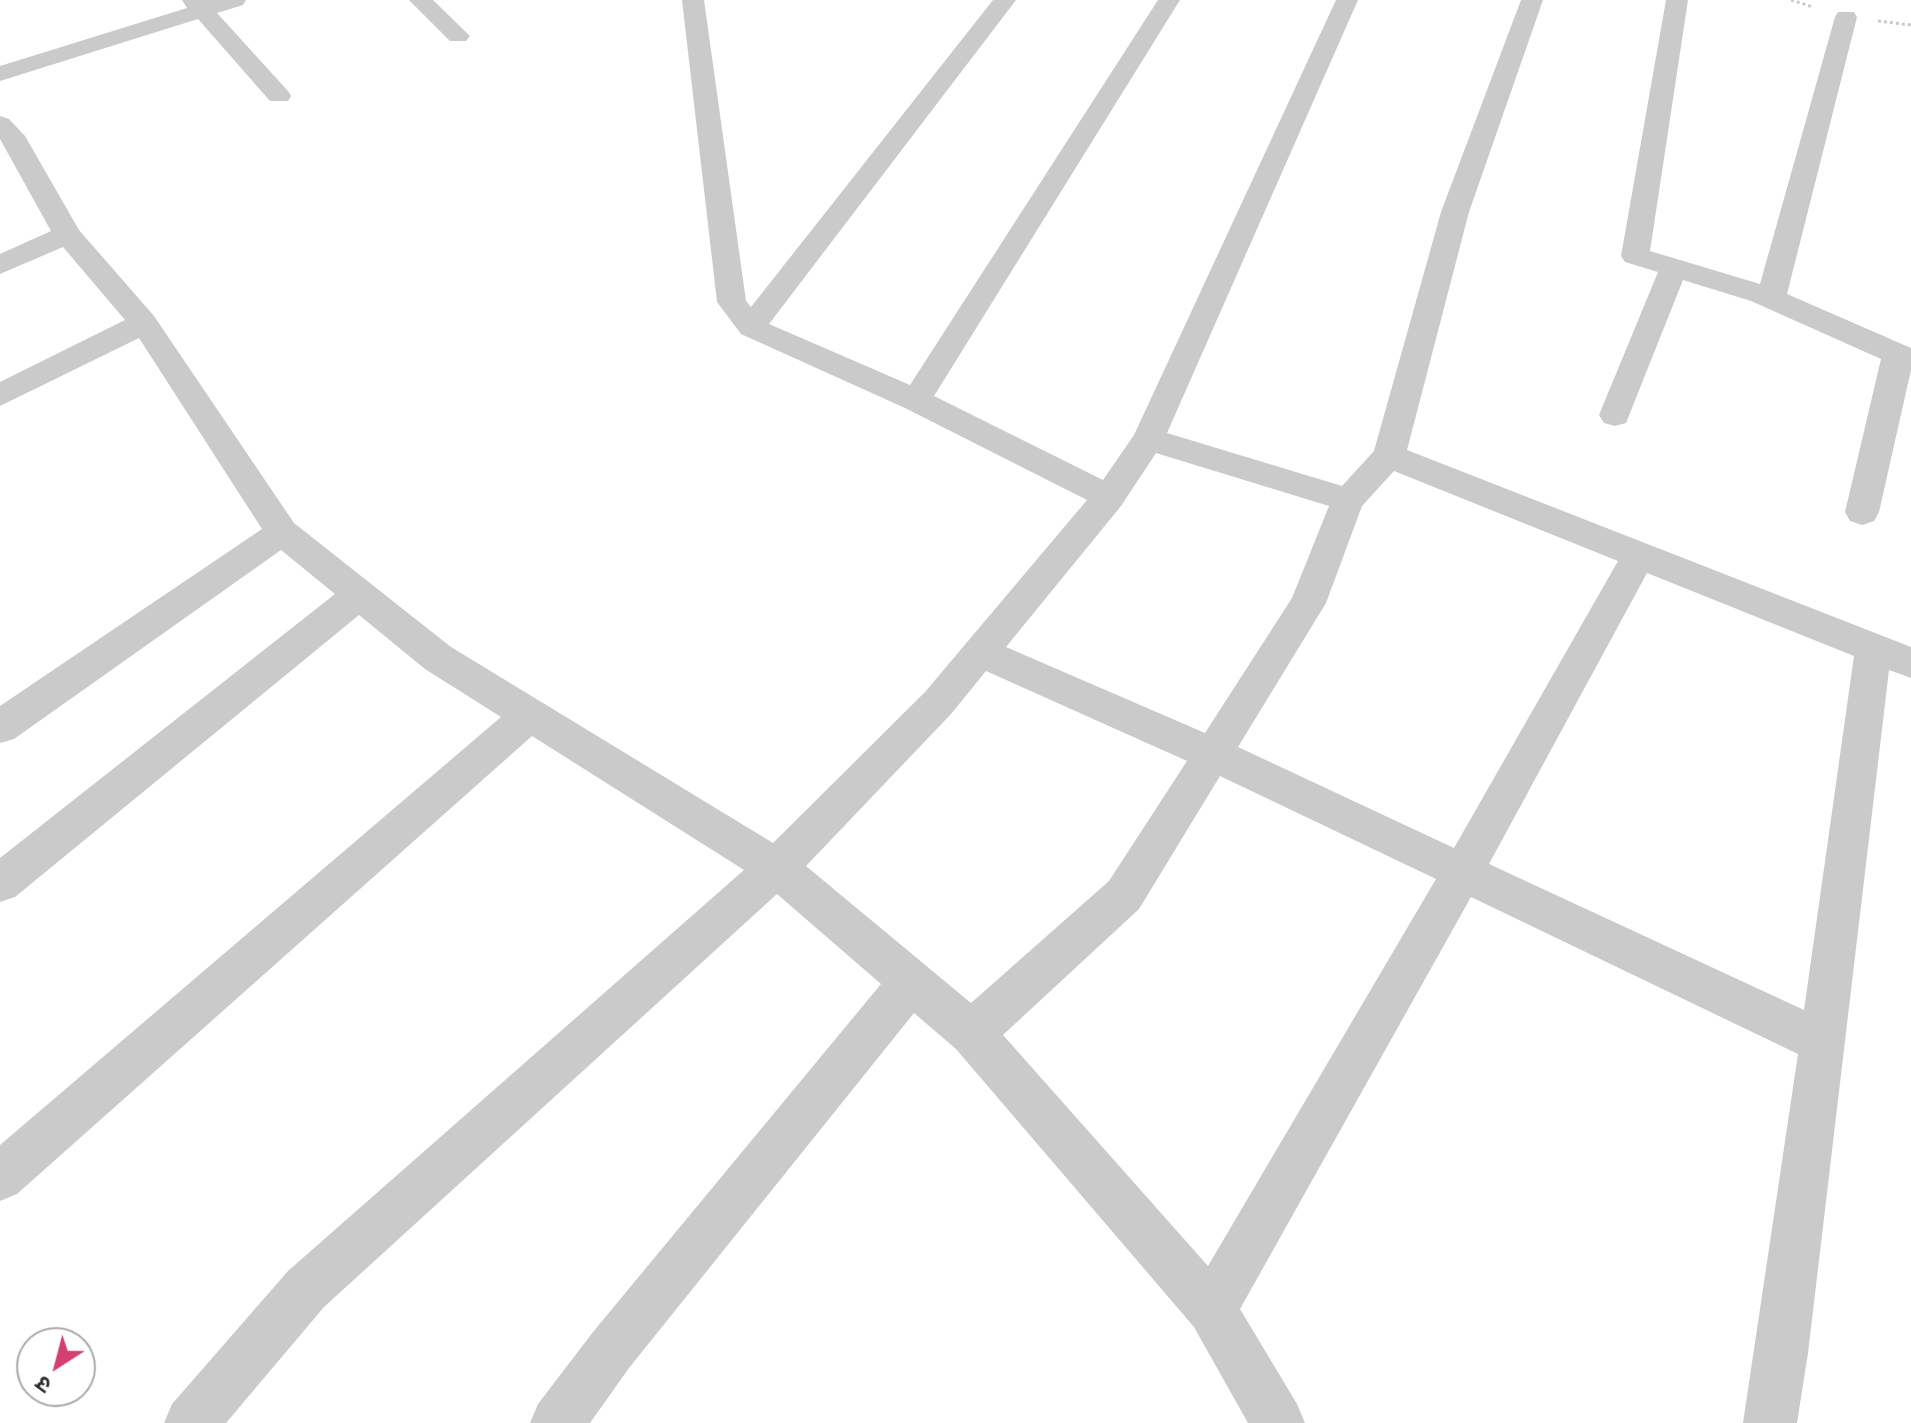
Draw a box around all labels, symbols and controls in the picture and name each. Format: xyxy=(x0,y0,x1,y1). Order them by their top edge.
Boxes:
north arrow xyxy=(16,1327,96,1407)
text: उ xyxy=(30,1370,56,1400)

